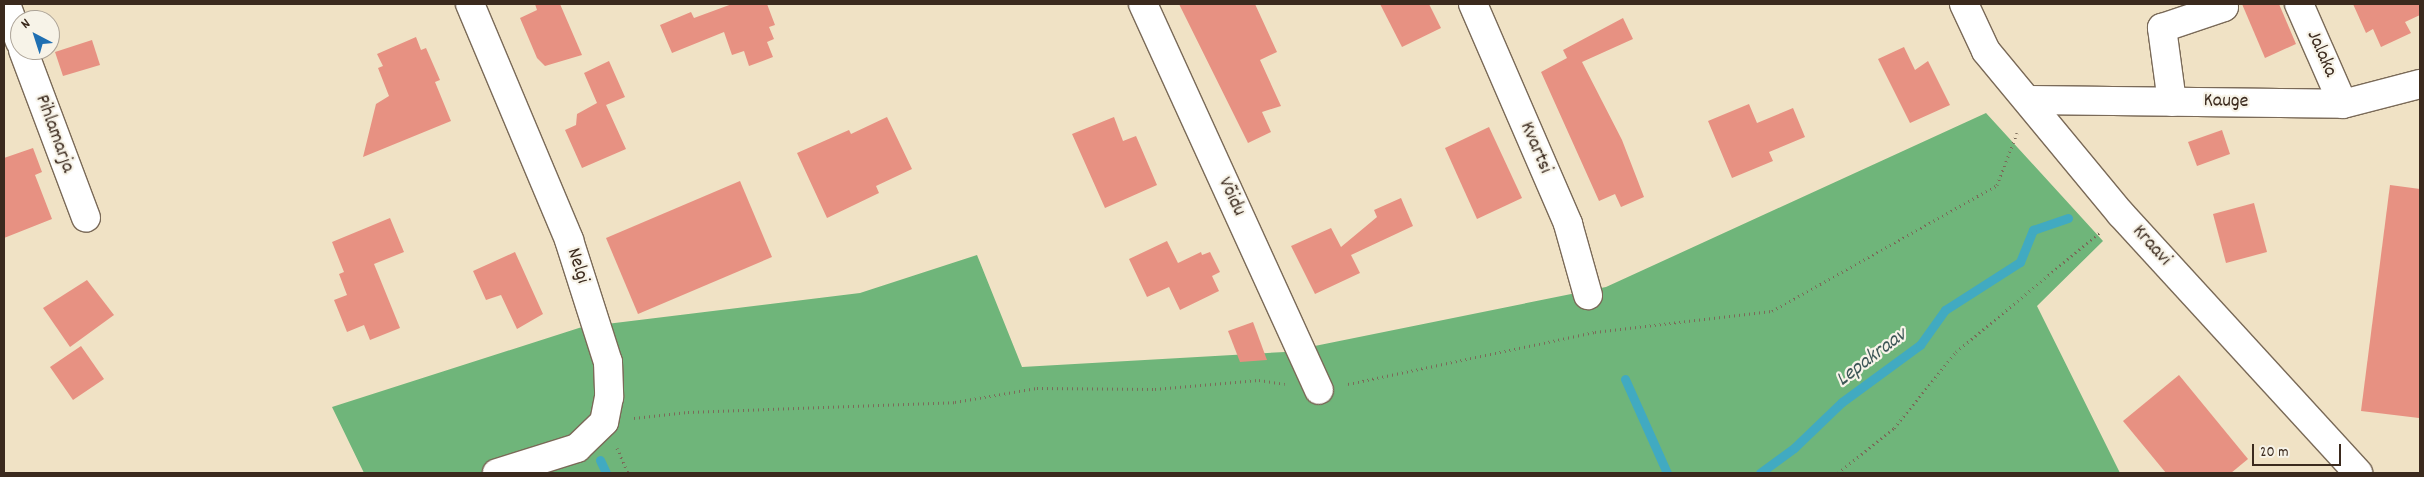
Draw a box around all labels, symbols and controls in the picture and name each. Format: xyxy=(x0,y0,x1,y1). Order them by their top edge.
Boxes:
north arrow xyxy=(10,10,60,60)
text: N xyxy=(17,14,35,34)
street label: Jalaka xyxy=(2300,27,2342,81)
street label: Kauge xyxy=(2203,90,2249,114)
street label: Pihlamarja xyxy=(29,92,79,176)
street label: Kvartsi xyxy=(1513,119,1557,177)
street label: Võidu xyxy=(1212,174,1250,220)
street label: Kraavi xyxy=(2126,220,2176,272)
street label: Nelgi xyxy=(560,245,594,287)
water label: Lepakraav xyxy=(1832,323,1912,393)
scale bar xyxy=(2254,434,2343,466)
text: 20 m xyxy=(2260,442,2288,464)

